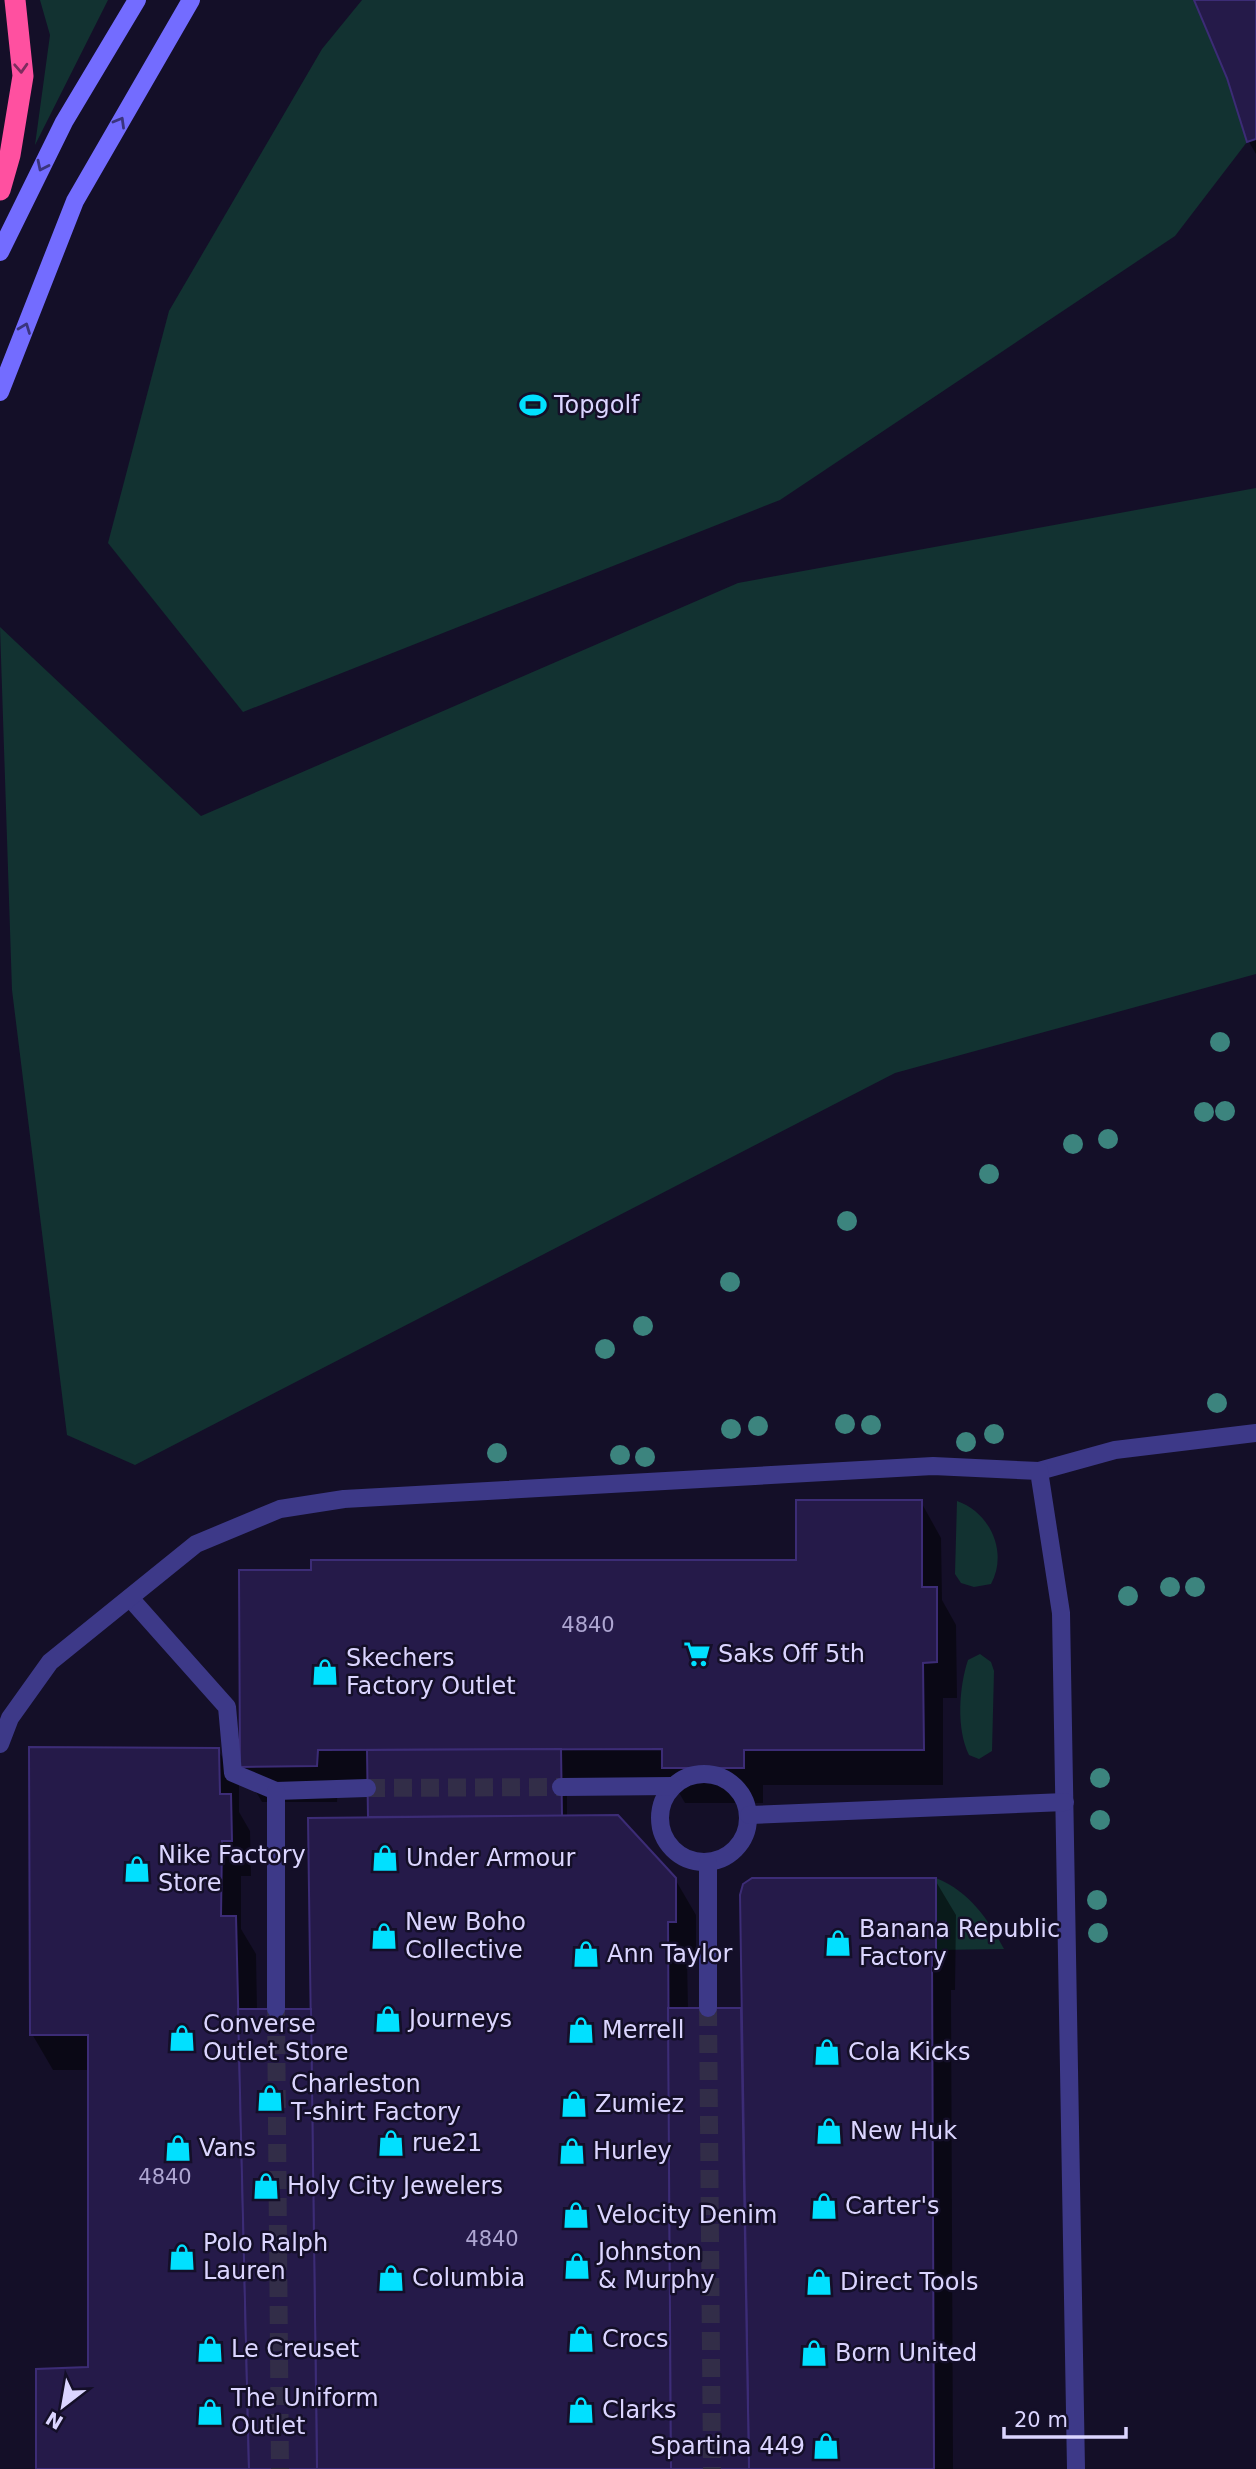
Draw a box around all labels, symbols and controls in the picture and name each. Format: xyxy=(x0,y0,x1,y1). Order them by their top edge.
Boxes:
one-way arrow xyxy=(14,63,29,74)
one-way arrow xyxy=(112,117,125,130)
one-way arrow xyxy=(37,158,51,171)
one-way arrow xyxy=(16,323,30,335)
sports icon: Topgolf xyxy=(518,390,548,420)
place label: Topgolf xyxy=(553,391,640,419)
house number: 4840 xyxy=(561,1613,615,1637)
supermarket icon: Saks Off 5th xyxy=(682,1639,712,1669)
place label: Saks Off 5th xyxy=(718,1640,865,1668)
place label: Skechers Factory Outlet xyxy=(346,1644,516,1700)
shop icon: Skechers Factory Outlet xyxy=(310,1657,340,1687)
place label: Nike Factory Store xyxy=(158,1841,306,1897)
shop icon: Under Armour xyxy=(370,1843,400,1873)
place label: Under Armour xyxy=(406,1844,575,1872)
shop icon: Nike Factory Store xyxy=(122,1854,152,1884)
place label: New Boho Collective xyxy=(405,1908,526,1964)
place label: Banana Republic Factory xyxy=(859,1915,1060,1971)
shop icon: New Boho Collective xyxy=(369,1921,399,1951)
shop icon: Banana Republic Factory xyxy=(823,1928,853,1958)
shop icon: Ann Taylor xyxy=(571,1939,601,1969)
place label: Ann Taylor xyxy=(607,1940,732,1968)
shop icon: Journeys xyxy=(373,2004,403,2034)
place label: Journeys xyxy=(407,2005,512,2033)
place label: Converse Outlet Store xyxy=(203,2010,348,2066)
shop icon: Merrell xyxy=(566,2015,596,2045)
place label: Merrell xyxy=(602,2016,684,2044)
shop icon: Converse Outlet Store xyxy=(167,2023,197,2053)
shop icon: Cola Kicks xyxy=(812,2037,842,2067)
place label: Cola Kicks xyxy=(848,2038,970,2066)
place label: Charleston T-shirt Factory xyxy=(290,2070,461,2126)
shop icon: Charleston T-shirt Factory xyxy=(255,2083,285,2113)
shop icon: Zumiez xyxy=(559,2089,589,2119)
place label: Zumiez xyxy=(595,2090,684,2118)
shop icon: New Huk xyxy=(814,2116,844,2146)
place label: New Huk xyxy=(850,2117,957,2145)
shop icon: rue21 xyxy=(376,2128,406,2158)
place label: rue21 xyxy=(412,2129,482,2157)
shop icon: Vans xyxy=(163,2133,193,2163)
place label: Vans xyxy=(199,2134,256,2162)
shop icon: Hurley xyxy=(557,2136,587,2166)
place label: Hurley xyxy=(593,2137,672,2165)
house number: 4840 xyxy=(138,2165,192,2189)
shop icon: Holy City Jewelers xyxy=(251,2171,281,2201)
place label: Holy City Jewelers xyxy=(287,2172,503,2200)
shop icon: Carter's xyxy=(809,2191,839,2221)
place label: Carter's xyxy=(845,2192,939,2220)
shop icon: Velocity Denim xyxy=(561,2200,591,2230)
place label: Velocity Denim xyxy=(597,2201,777,2229)
house number: 4840 xyxy=(465,2227,519,2251)
place label: Polo Ralph Lauren xyxy=(203,2229,328,2285)
place label: Johnston & Murphy xyxy=(596,2238,715,2294)
shop icon: Polo Ralph Lauren xyxy=(167,2242,197,2272)
shop icon: Johnston & Murphy xyxy=(562,2251,592,2281)
shop icon: Columbia xyxy=(376,2263,406,2293)
place label: Columbia xyxy=(412,2264,525,2292)
shop icon: Direct Tools xyxy=(804,2267,834,2297)
place label: Direct Tools xyxy=(840,2268,979,2296)
shop icon: Crocs xyxy=(566,2324,596,2354)
place label: Crocs xyxy=(602,2325,668,2353)
shop icon: Le Creuset xyxy=(195,2334,225,2364)
place label: Le Creuset xyxy=(231,2335,359,2363)
shop icon: Born United xyxy=(799,2338,829,2368)
place label: Born United xyxy=(835,2339,977,2367)
north arrow xyxy=(28,2371,98,2441)
place label: The Uniform Outlet xyxy=(230,2384,379,2440)
shop icon: Clarks xyxy=(566,2395,596,2425)
place label: Clarks xyxy=(602,2396,676,2424)
scale bar xyxy=(1004,2396,1126,2440)
shop icon: The Uniform Outlet xyxy=(195,2397,225,2427)
text: N xyxy=(42,2407,67,2434)
text: 20 m xyxy=(1014,2408,1068,2432)
shop icon: Spartina 449 xyxy=(811,2431,841,2461)
place label: Spartina 449 xyxy=(651,2432,805,2460)

